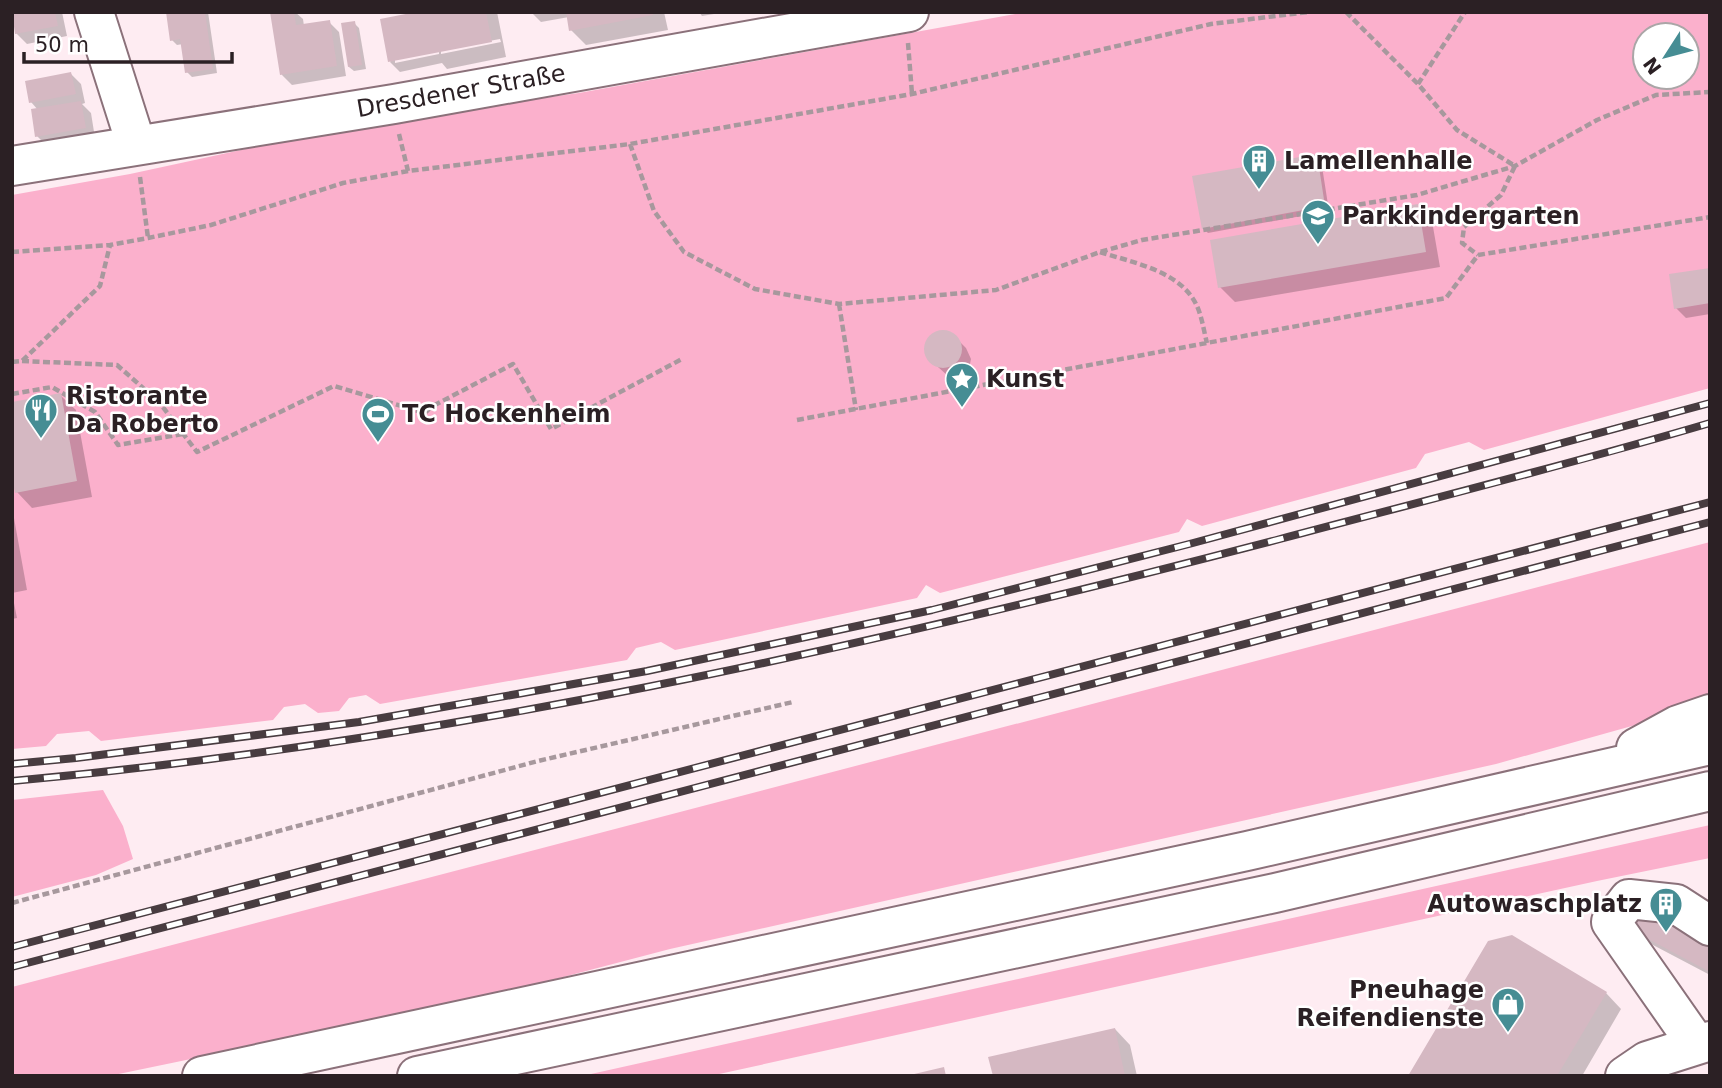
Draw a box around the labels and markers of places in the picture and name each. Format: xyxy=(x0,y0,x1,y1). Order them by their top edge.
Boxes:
building icon: Lamellenhalle xyxy=(1240,142,1278,191)
place label: Lamellenhalle xyxy=(1284,147,1473,175)
school or university icon: Parkkindergarten xyxy=(1299,197,1337,246)
place label: Parkkindergarten xyxy=(1342,202,1580,230)
place icon: Kunst xyxy=(943,360,981,409)
place label: Kunst xyxy=(986,365,1064,393)
place label: Ristorante Da Roberto xyxy=(66,382,219,438)
restaurant icon: Ristorante Da Roberto xyxy=(22,391,60,440)
sports icon: TC Hockenheim xyxy=(359,395,397,444)
place label: TC Hockenheim xyxy=(402,400,610,428)
building icon: Autowaschplatz xyxy=(1647,885,1685,934)
place label: Autowaschplatz xyxy=(1427,890,1642,918)
place label: Pneuhage Reifendienste xyxy=(1296,976,1484,1032)
shop icon: Pneuhage Reifendienste xyxy=(1489,985,1527,1034)

